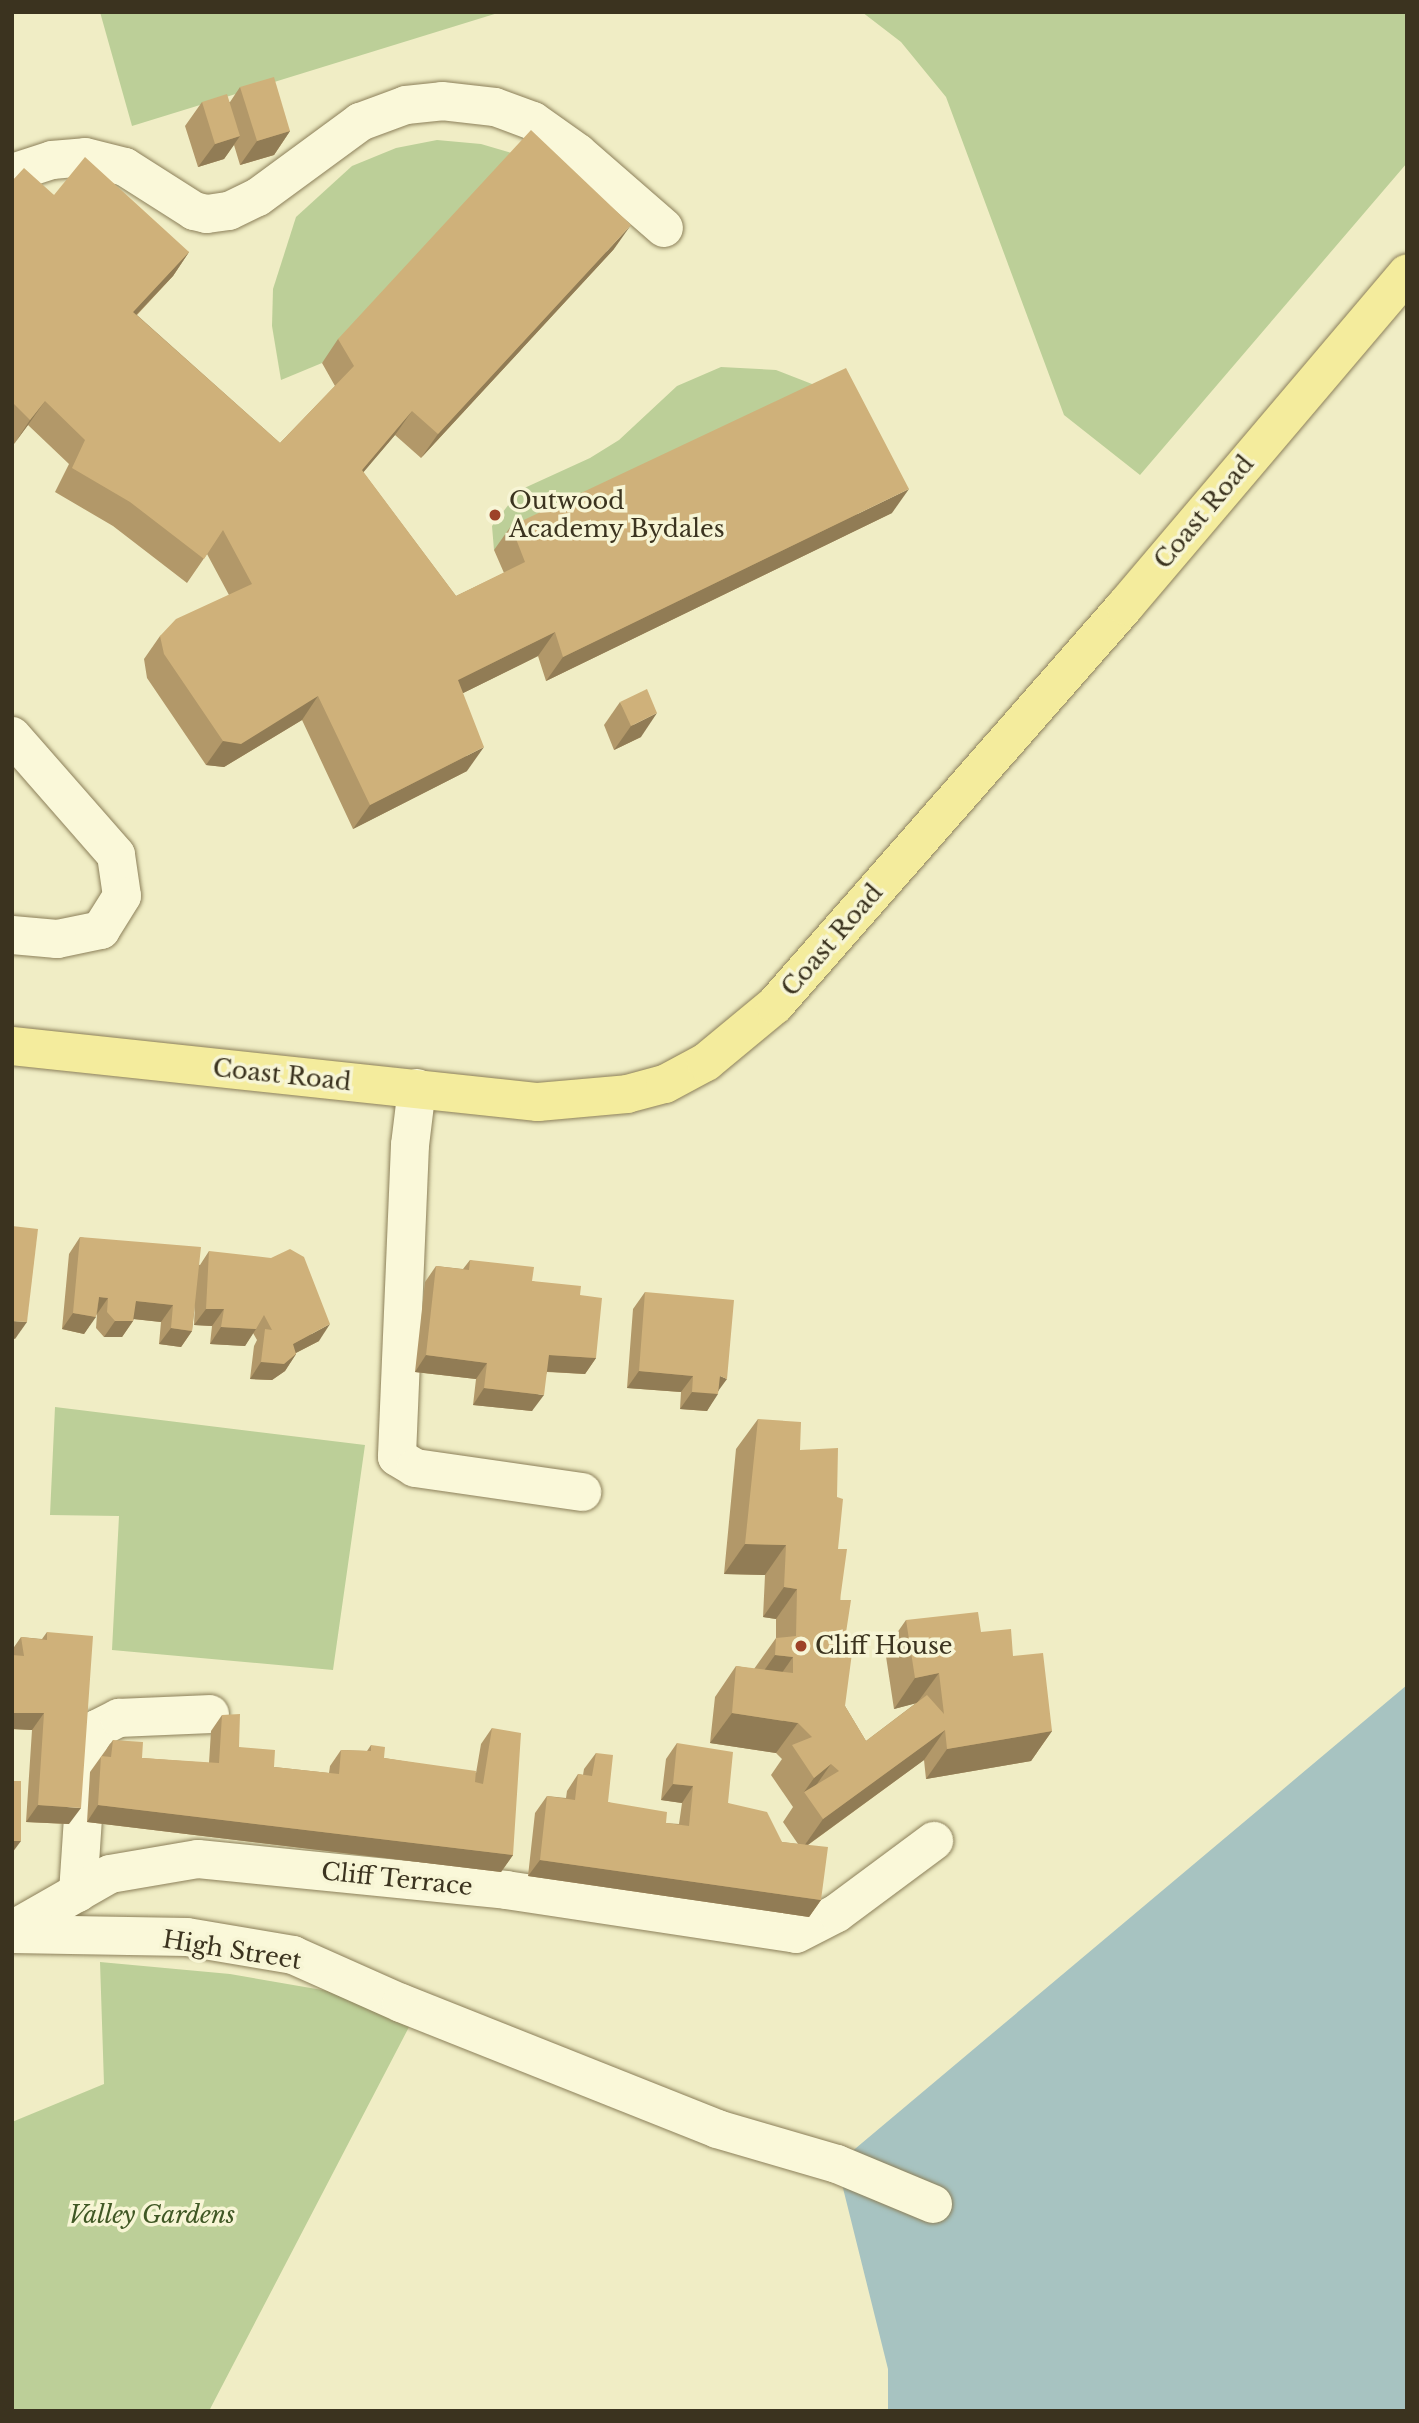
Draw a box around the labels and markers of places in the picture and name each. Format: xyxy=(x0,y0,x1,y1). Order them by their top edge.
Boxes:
place label: Outwood Academy Bydales xyxy=(509,487,725,543)
marker: Outwood Academy Bydales xyxy=(487,507,503,523)
place label: Cliff House xyxy=(815,1632,953,1660)
marker: Cliff House xyxy=(793,1638,809,1654)

